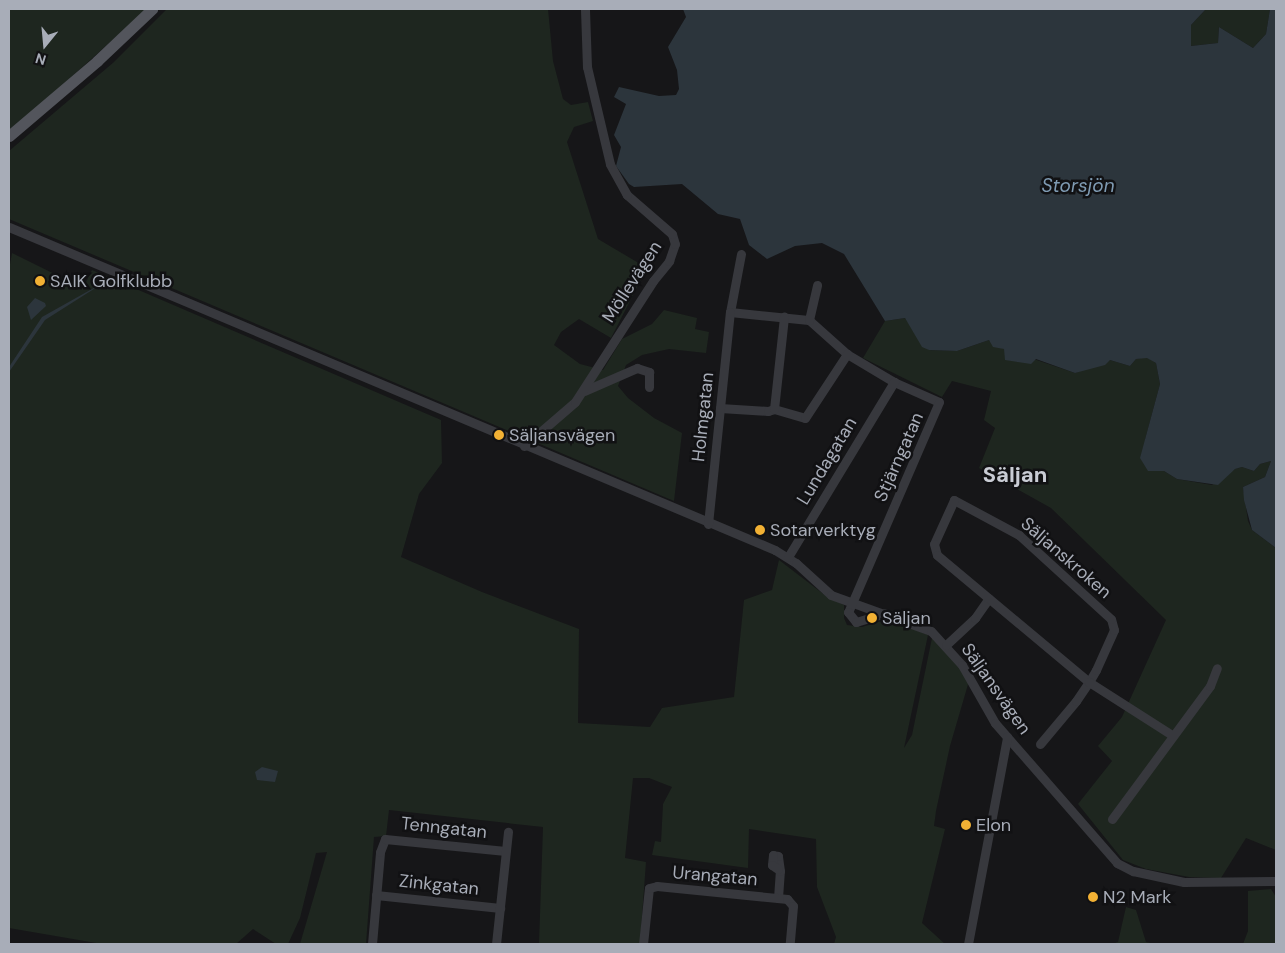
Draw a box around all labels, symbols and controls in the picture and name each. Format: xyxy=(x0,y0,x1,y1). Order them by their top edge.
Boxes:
north arrow xyxy=(20,20,70,70)
text: N xyxy=(33,49,48,69)
water label: Storsjön xyxy=(1041,175,1115,197)
street label: Möllevägen xyxy=(598,237,666,327)
place label: SAIK Golfklubb xyxy=(50,270,172,292)
marker: SAIK Golfklubb xyxy=(34,275,46,287)
street label: Holmgatan xyxy=(688,371,718,463)
street label: Stjärngatan xyxy=(870,409,928,505)
street label: Lundagatan xyxy=(793,413,861,509)
place label: Säljansvägen xyxy=(509,424,615,446)
marker: Säljansvägen xyxy=(493,429,505,441)
district label: Säljan xyxy=(983,462,1047,488)
street label: Säljanskroken xyxy=(1016,513,1116,603)
place label: Sotarverktyg xyxy=(770,519,876,541)
marker: Sotarverktyg xyxy=(754,524,766,536)
place label: Säljan xyxy=(882,607,931,629)
marker: Säljan xyxy=(866,612,878,624)
street label: Säljansvägen xyxy=(957,639,1035,739)
street label: Tenngatan xyxy=(400,813,488,843)
place label: Elon xyxy=(976,814,1011,836)
marker: Elon xyxy=(960,819,972,831)
street label: Urangatan xyxy=(672,862,758,890)
street label: Zinkgatan xyxy=(398,870,480,900)
place label: N2 Mark xyxy=(1103,886,1171,908)
marker: N2 Mark xyxy=(1087,891,1099,903)

